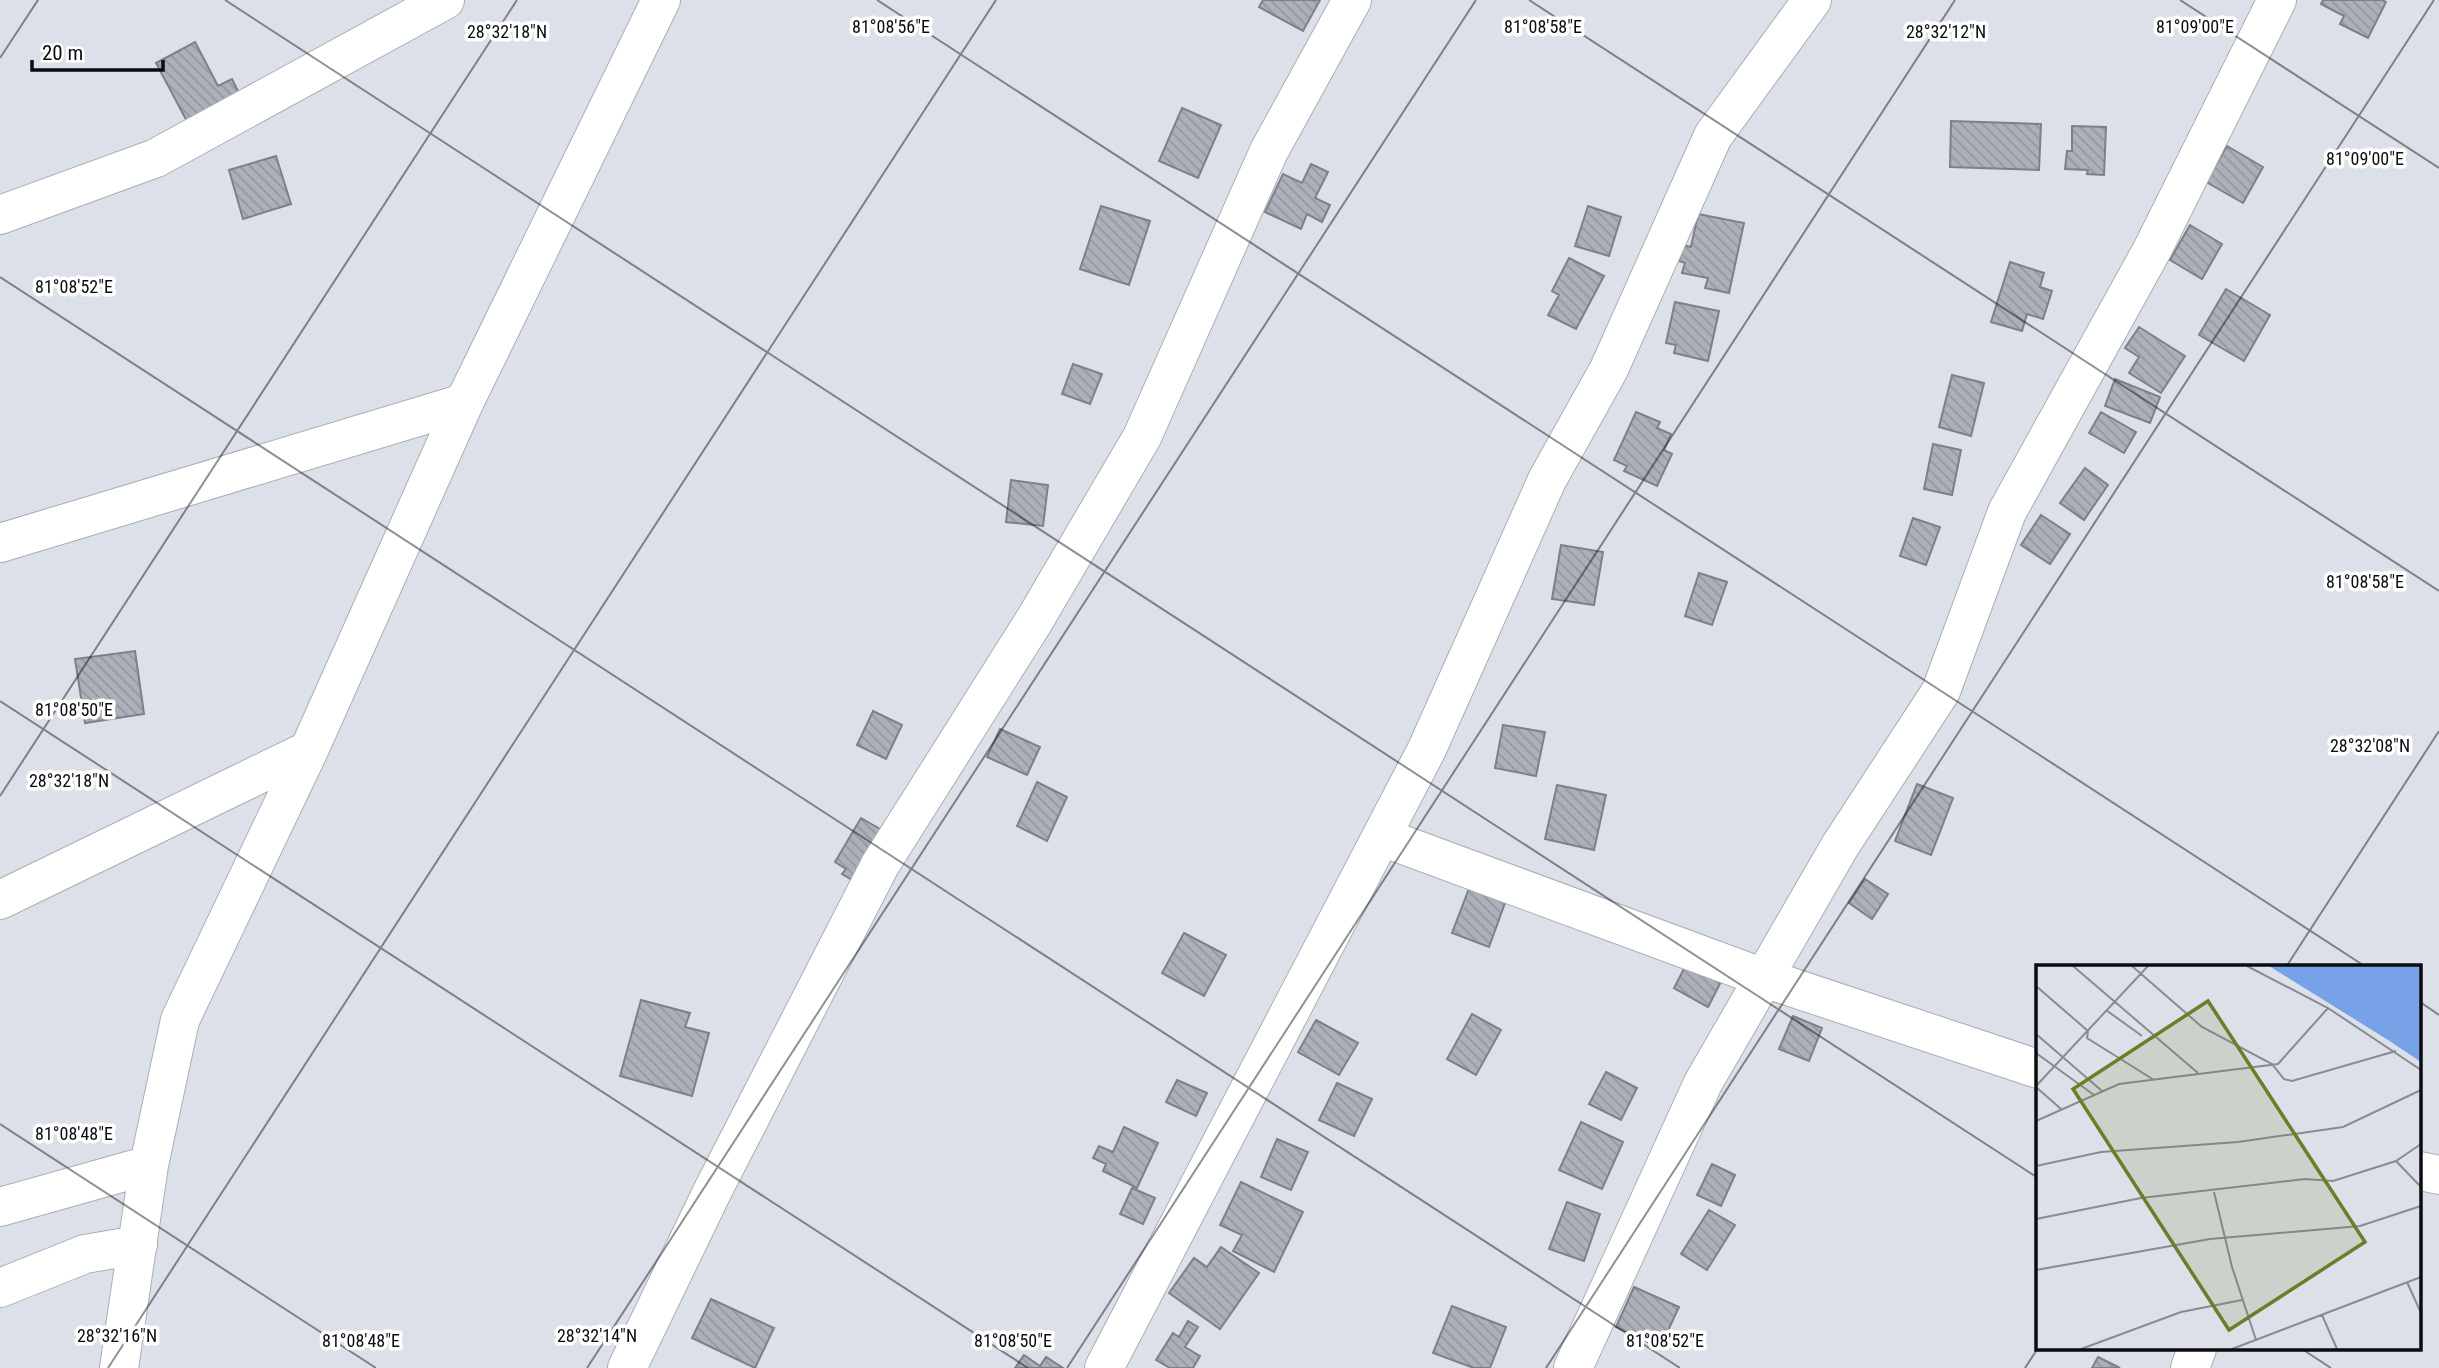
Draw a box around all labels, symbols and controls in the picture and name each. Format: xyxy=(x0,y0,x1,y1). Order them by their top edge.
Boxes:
text: 81°08'56"E xyxy=(852,16,930,37)
text: 81°08'58"E xyxy=(1504,16,1582,37)
text: 81°09'00"E xyxy=(2156,16,2234,37)
text: 28°32'18"N xyxy=(467,21,547,42)
text: 28°32'12"N xyxy=(1906,21,1986,42)
scale bar xyxy=(32,28,163,72)
text: 20 m xyxy=(42,41,83,65)
text: 81°09'00"E xyxy=(2326,148,2404,169)
text: 81°08'52"E xyxy=(35,276,113,297)
text: 81°08'58"E xyxy=(2326,571,2404,592)
text: 81°08'50"E xyxy=(35,699,113,720)
text: 28°32'08"N xyxy=(2330,735,2410,756)
text: 28°32'18"N xyxy=(29,770,109,791)
inset map xyxy=(2036,965,2422,1350)
text: 81°08'48"E xyxy=(35,1123,113,1144)
text: 28°32'16"N xyxy=(77,1325,157,1346)
text: 28°32'14"N xyxy=(557,1325,637,1346)
text: 81°08'48"E xyxy=(322,1330,400,1351)
text: 81°08'50"E xyxy=(974,1330,1052,1351)
text: 81°08'52"E xyxy=(1626,1330,1704,1351)

